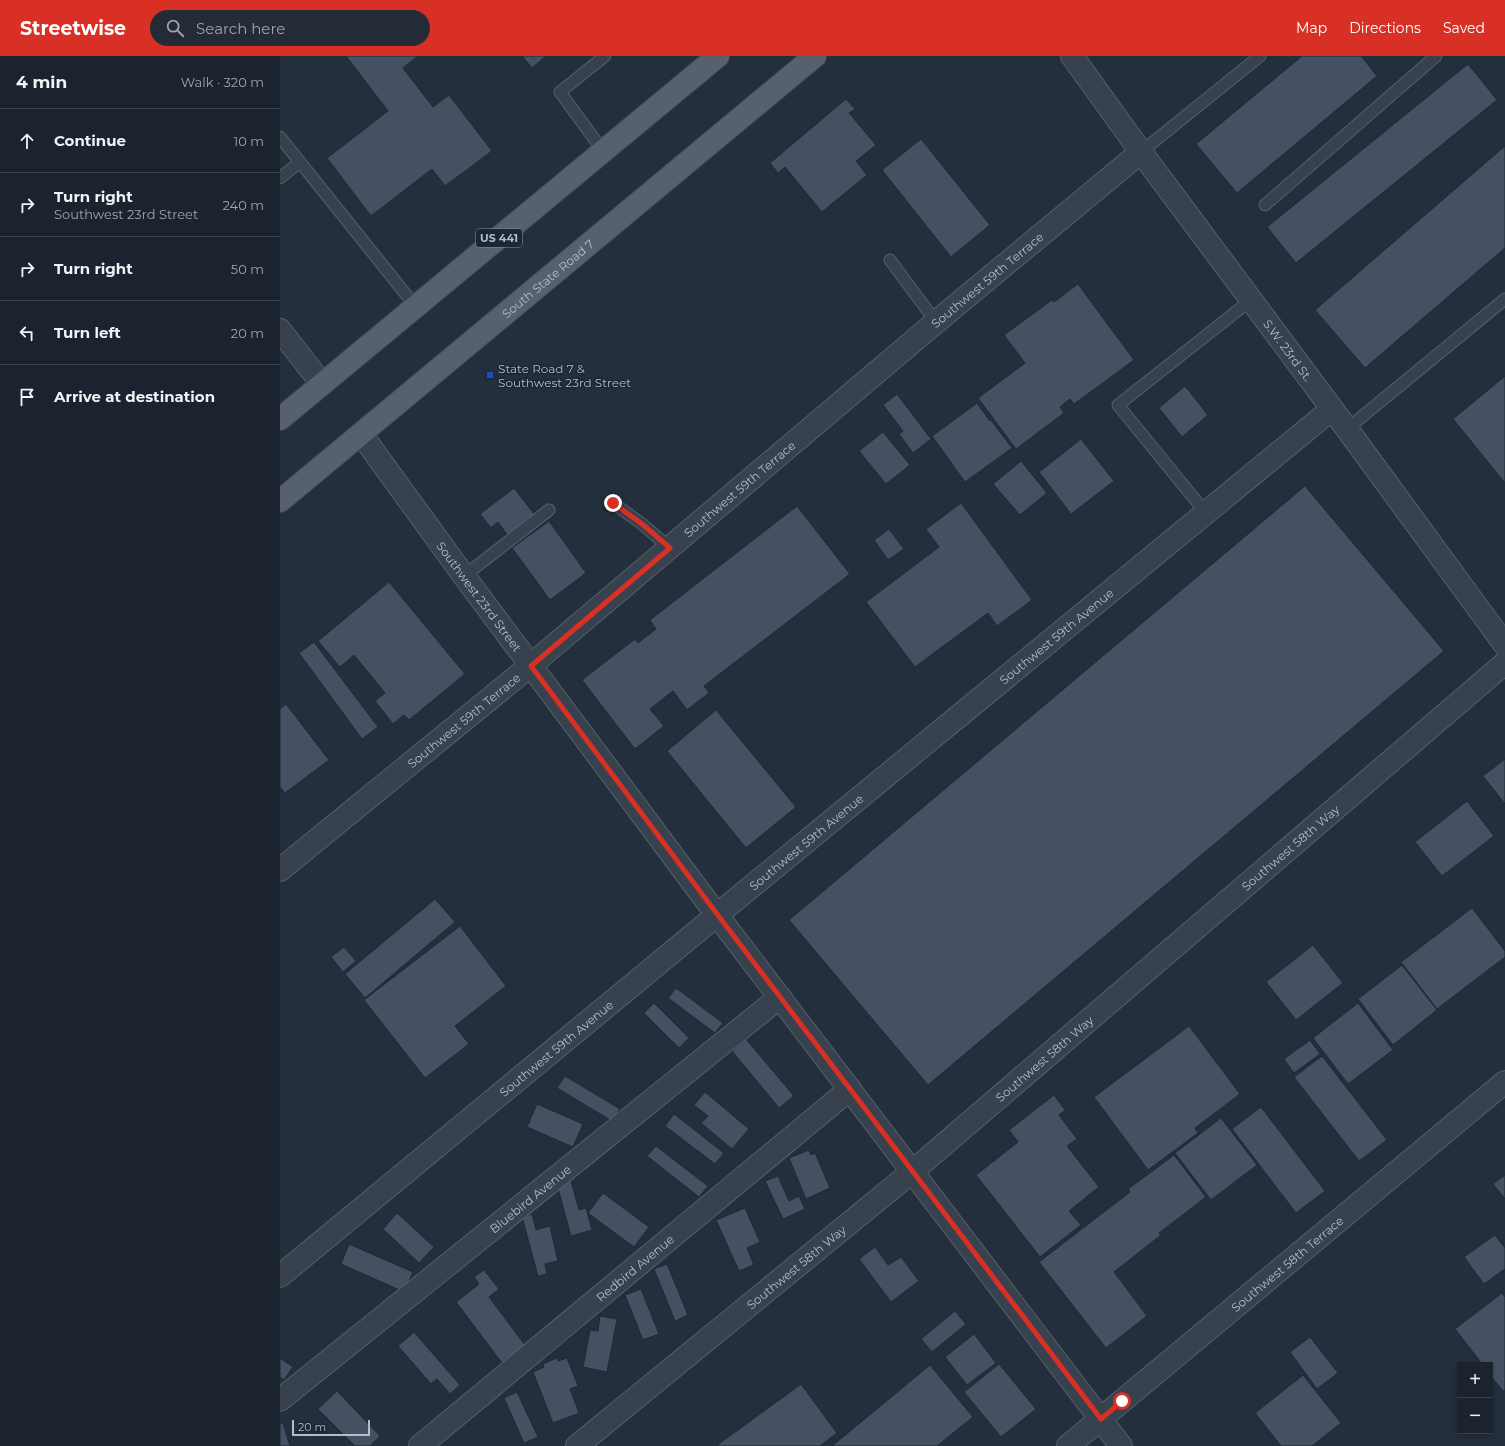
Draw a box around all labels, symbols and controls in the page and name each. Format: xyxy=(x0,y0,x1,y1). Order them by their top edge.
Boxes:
search box xyxy=(150,10,430,46)
text: Streetwise xyxy=(20,17,126,40)
icon: search xyxy=(164,17,186,39)
text: Search here xyxy=(196,19,285,38)
text: Map xyxy=(1296,19,1327,37)
text: Directions xyxy=(1349,19,1421,37)
text: Saved xyxy=(1443,19,1485,37)
text: 4 min xyxy=(16,72,67,92)
text: Walk · 320 m xyxy=(181,74,264,90)
icon: ahead xyxy=(16,130,38,152)
text: Continue xyxy=(54,131,126,150)
text: 10 m xyxy=(234,133,264,149)
text: Turn right xyxy=(54,187,133,206)
icon: right xyxy=(16,194,38,216)
text: 240 m xyxy=(223,197,264,213)
text: Southwest 23rd Street xyxy=(54,206,198,222)
road number: US 441 xyxy=(476,229,522,247)
street label: Southwest 59th Terrace xyxy=(928,229,1046,331)
street label: South State Road 7 xyxy=(499,236,597,321)
icon: right xyxy=(16,258,38,280)
text: Turn right xyxy=(54,259,133,278)
text: 50 m xyxy=(231,261,264,277)
street label: S.W. 23rd St. xyxy=(1261,316,1316,384)
icon: left xyxy=(16,322,38,344)
text: Turn left xyxy=(54,323,121,342)
text: 20 m xyxy=(231,325,264,341)
place label: State Road 7 & Southwest 23rd Street xyxy=(498,361,631,390)
marker: State Road 7 & Southwest 23rd Street xyxy=(485,370,495,380)
icon: arrive xyxy=(16,386,38,408)
text: Arrive at destination xyxy=(54,387,215,406)
street label: Southwest 59th Terrace xyxy=(680,437,798,540)
route end xyxy=(604,494,622,512)
street label: Southwest 23rd Street xyxy=(434,538,525,654)
street label: Southwest 59th Avenue xyxy=(996,585,1116,687)
street label: Southwest 59th Terrace xyxy=(404,670,523,771)
street label: Southwest 59th Avenue xyxy=(746,791,866,893)
street label: Southwest 58th Way xyxy=(1238,801,1342,894)
street label: Southwest 59th Avenue xyxy=(496,997,616,1099)
street label: Southwest 58th Way xyxy=(992,1012,1096,1105)
street label: Bluebird Avenue xyxy=(486,1161,574,1236)
street label: Southwest 58th Terrace xyxy=(1228,1213,1346,1315)
street label: Southwest 58th Way xyxy=(743,1221,849,1312)
street label: Redbird Avenue xyxy=(593,1231,677,1304)
map controls xyxy=(1457,1362,1493,1434)
button: + xyxy=(1457,1362,1493,1398)
route start xyxy=(1113,1392,1131,1410)
button: − xyxy=(1457,1398,1493,1434)
scale bar xyxy=(292,1418,370,1437)
text: 20 m xyxy=(298,1420,326,1434)

